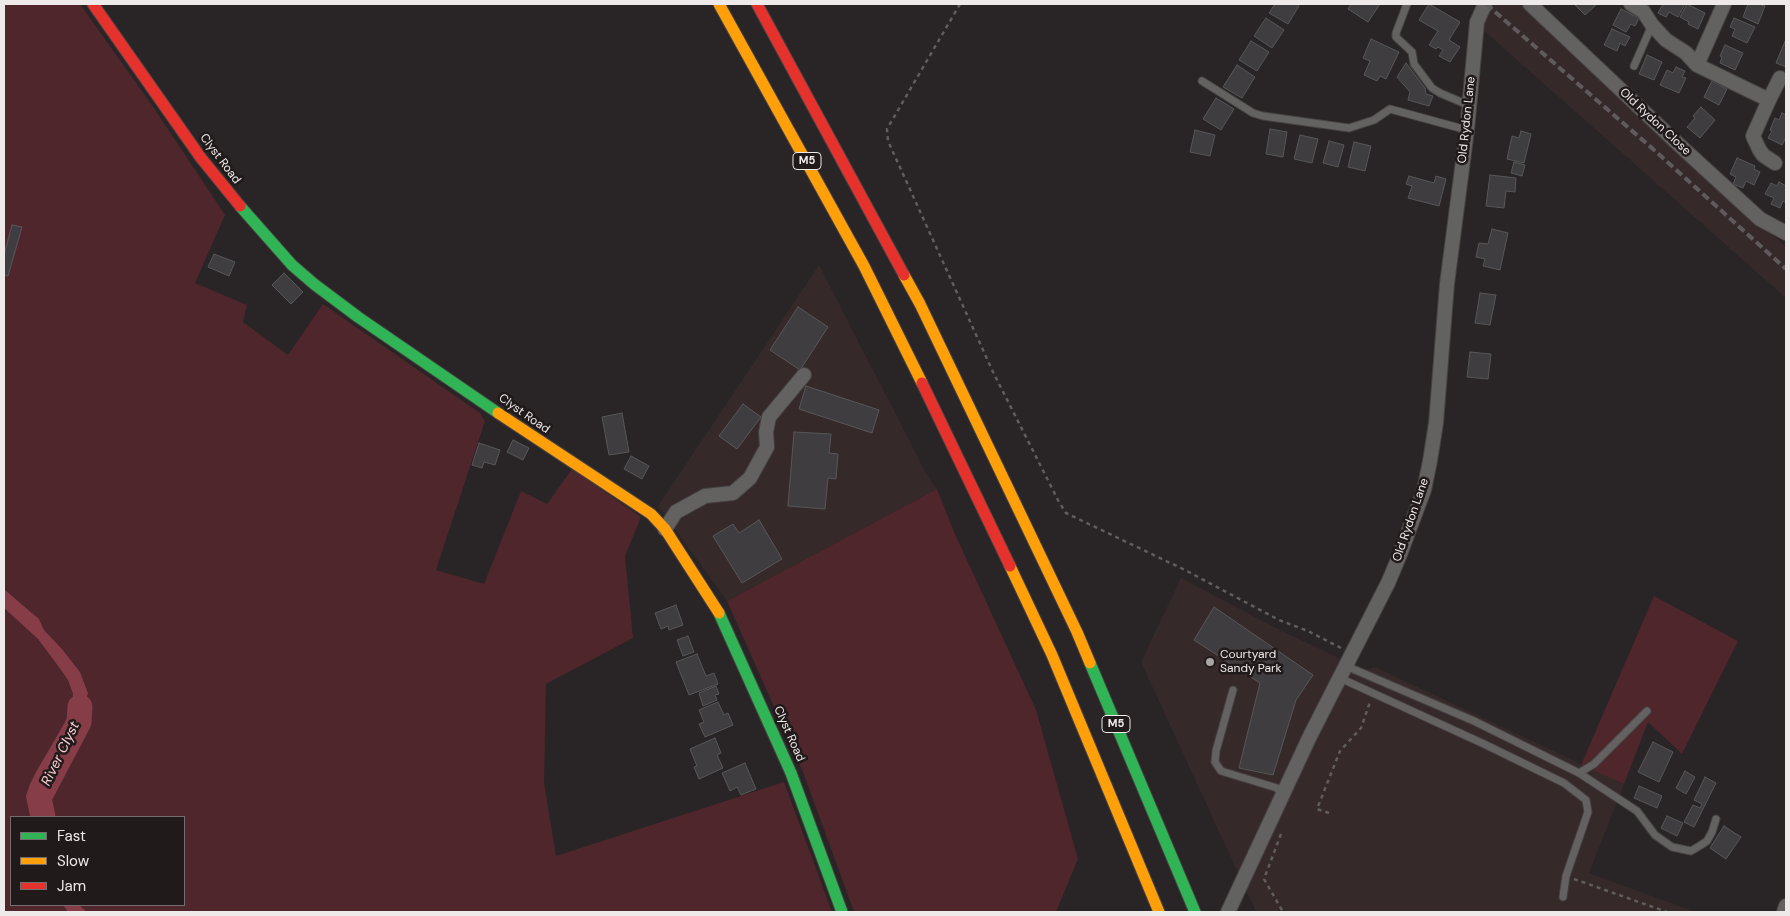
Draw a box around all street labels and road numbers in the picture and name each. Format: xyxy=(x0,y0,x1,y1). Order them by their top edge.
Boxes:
street label: Old Rydon Lane xyxy=(1455,76,1479,164)
street label: Old Rydon Close xyxy=(1616,85,1694,159)
street label: Clyst Road xyxy=(196,131,244,187)
road number: M5 xyxy=(793,153,821,170)
street label: Clyst Road xyxy=(496,391,552,437)
street label: Old Rydon Lane xyxy=(1390,476,1432,564)
street label: Clyst Road xyxy=(770,704,808,764)
road number: M5 xyxy=(1102,716,1130,732)

